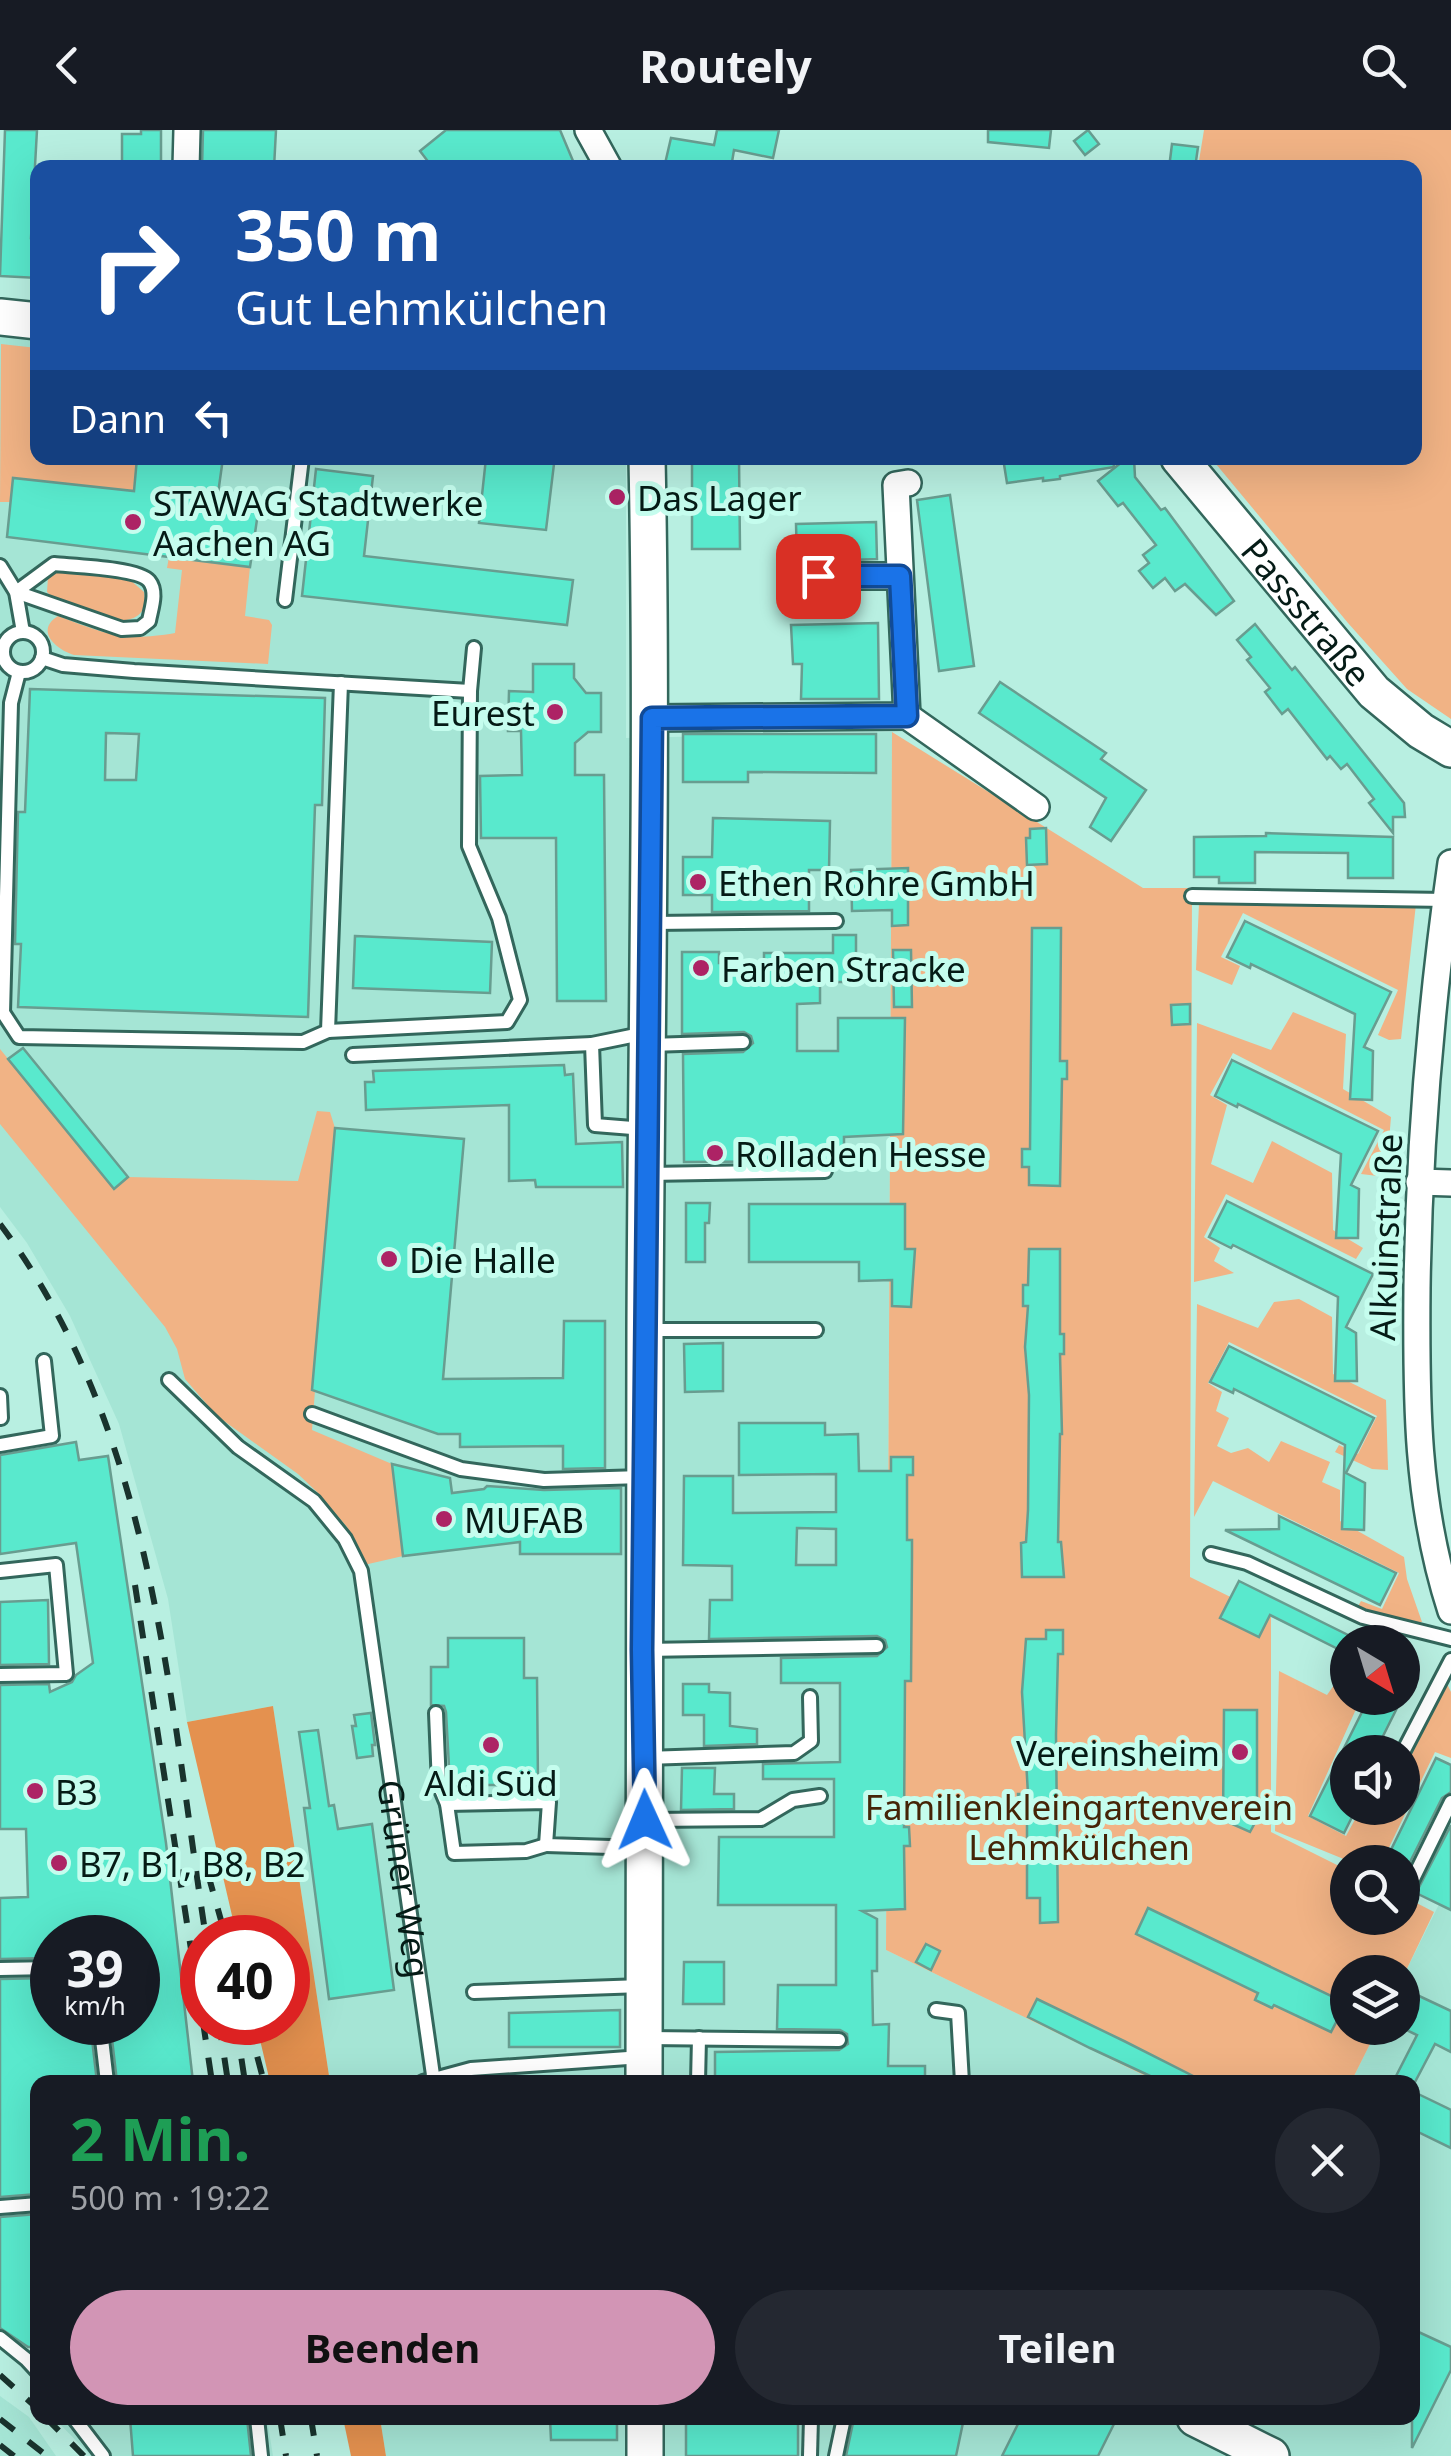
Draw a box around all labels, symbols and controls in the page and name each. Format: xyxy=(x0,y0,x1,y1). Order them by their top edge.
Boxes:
text: Routely xyxy=(639,35,812,96)
icon: back xyxy=(40,38,95,93)
icon: search xyxy=(1356,38,1411,93)
text: 350 m xyxy=(235,186,442,282)
icon: right xyxy=(70,200,200,330)
text: Gut Lehmkülchen xyxy=(235,277,608,338)
icon: left xyxy=(186,390,241,445)
text: Dann xyxy=(70,392,166,444)
place label: Das Lager xyxy=(637,474,802,521)
place label: STAWAG Stadtwerke Aachen AG xyxy=(153,479,483,566)
marker: Das Lager xyxy=(606,486,628,508)
marker: STAWAG Stadtwerke Aachen AG xyxy=(122,511,144,533)
street label: Passstraße xyxy=(1232,528,1382,695)
pin xyxy=(776,534,861,619)
icon: arrive xyxy=(791,549,846,604)
place label: Eurest xyxy=(431,689,535,736)
marker: Eurest xyxy=(544,701,566,723)
place label: Ethen Rohre GmbH xyxy=(718,859,1035,906)
marker: Ethen Rohre GmbH xyxy=(687,871,709,893)
place label: Farben Stracke xyxy=(721,945,966,992)
marker: Farben Stracke xyxy=(690,957,712,979)
place label: Rolladen Hesse xyxy=(735,1130,987,1177)
street label: Alkuinstraße xyxy=(1358,1133,1412,1341)
marker: Rolladen Hesse xyxy=(704,1142,726,1164)
place label: Die Halle xyxy=(409,1236,556,1283)
marker: Die Halle xyxy=(378,1248,400,1270)
place label: MUFAB xyxy=(464,1496,584,1543)
marker: MUFAB xyxy=(433,1508,455,1530)
north arrow xyxy=(1330,1625,1420,1715)
map controls xyxy=(1330,1625,1420,2045)
place label: Vereinsheim xyxy=(1016,1729,1220,1776)
marker: Aldi Süd xyxy=(480,1734,502,1756)
button: sound xyxy=(1330,1735,1420,1825)
marker: Vereinsheim xyxy=(1229,1741,1251,1763)
place label: Aldi Süd xyxy=(424,1759,558,1806)
place label: B3 xyxy=(55,1768,98,1815)
position arrow xyxy=(593,1768,697,1872)
street label: Grüner Weg xyxy=(368,1776,442,1981)
marker: B3 xyxy=(24,1780,46,1802)
park label: Familienkleingartenverein Lehmkülchen xyxy=(865,1783,1293,1870)
place label: B7, B1, B8, B2 xyxy=(79,1840,306,1887)
button: search xyxy=(1330,1845,1420,1935)
marker: B7, B1, B8, B2 xyxy=(48,1852,70,1874)
speed limit sign: 40 xyxy=(180,1915,310,2045)
text: 39 xyxy=(66,1934,124,2002)
button: layers xyxy=(1330,1955,1420,2045)
text: km/h xyxy=(64,1988,126,2022)
text: 2 Min. xyxy=(70,2097,250,2179)
button: close xyxy=(1275,2108,1380,2213)
text: 500 m · 19:22 xyxy=(70,2176,270,2219)
button: Beenden xyxy=(70,2290,715,2405)
button: Teilen xyxy=(735,2290,1380,2405)

